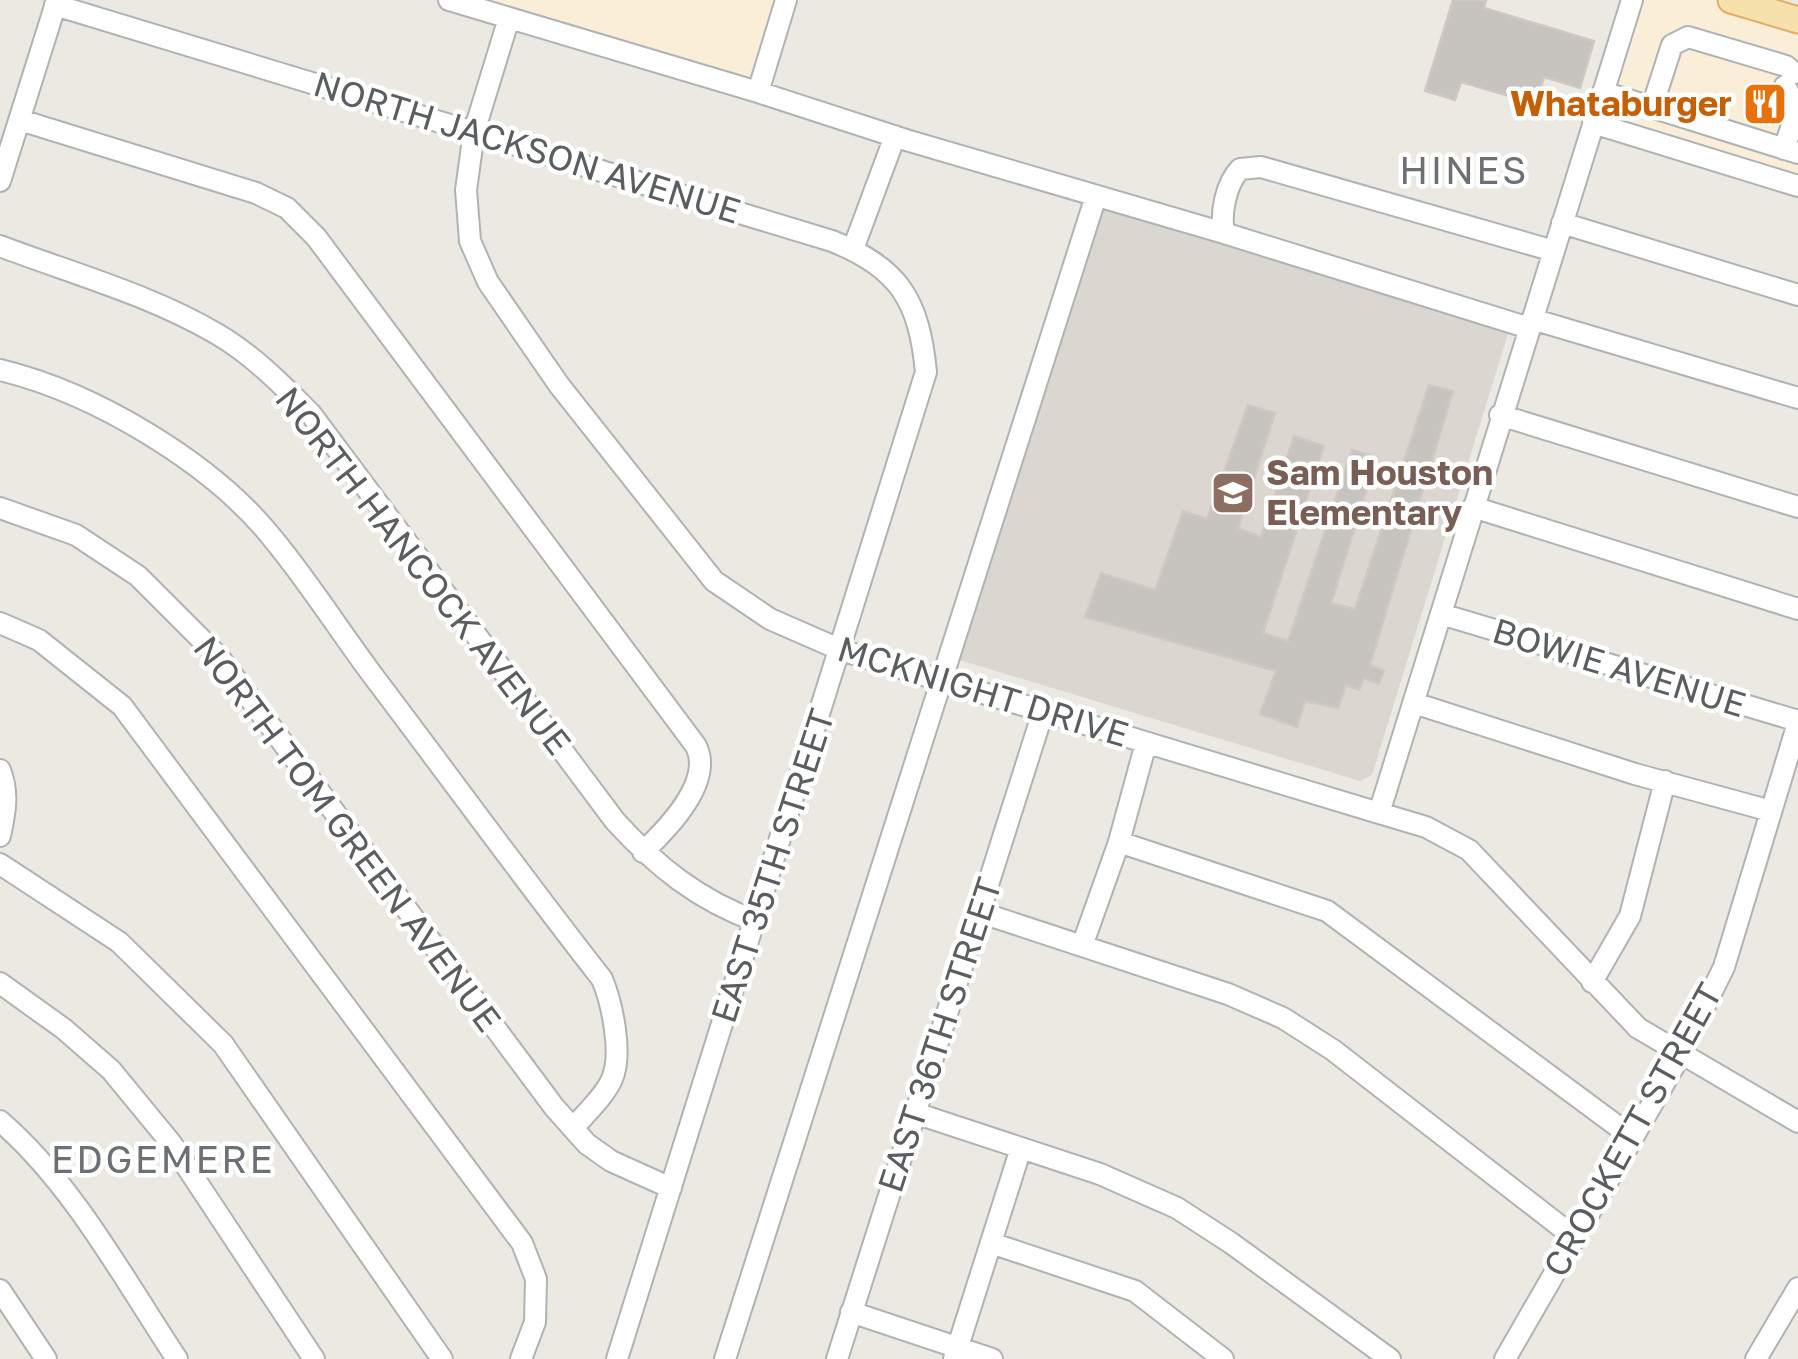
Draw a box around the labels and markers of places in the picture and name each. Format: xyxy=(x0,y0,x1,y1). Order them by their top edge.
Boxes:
restaurant icon: Whataburger xyxy=(1742,81,1788,127)
place label: Whataburger xyxy=(1510,82,1732,124)
place label: Sam Houston Elementary xyxy=(1266,451,1493,533)
school or university icon: Sam Houston Elementary xyxy=(1210,470,1256,516)

